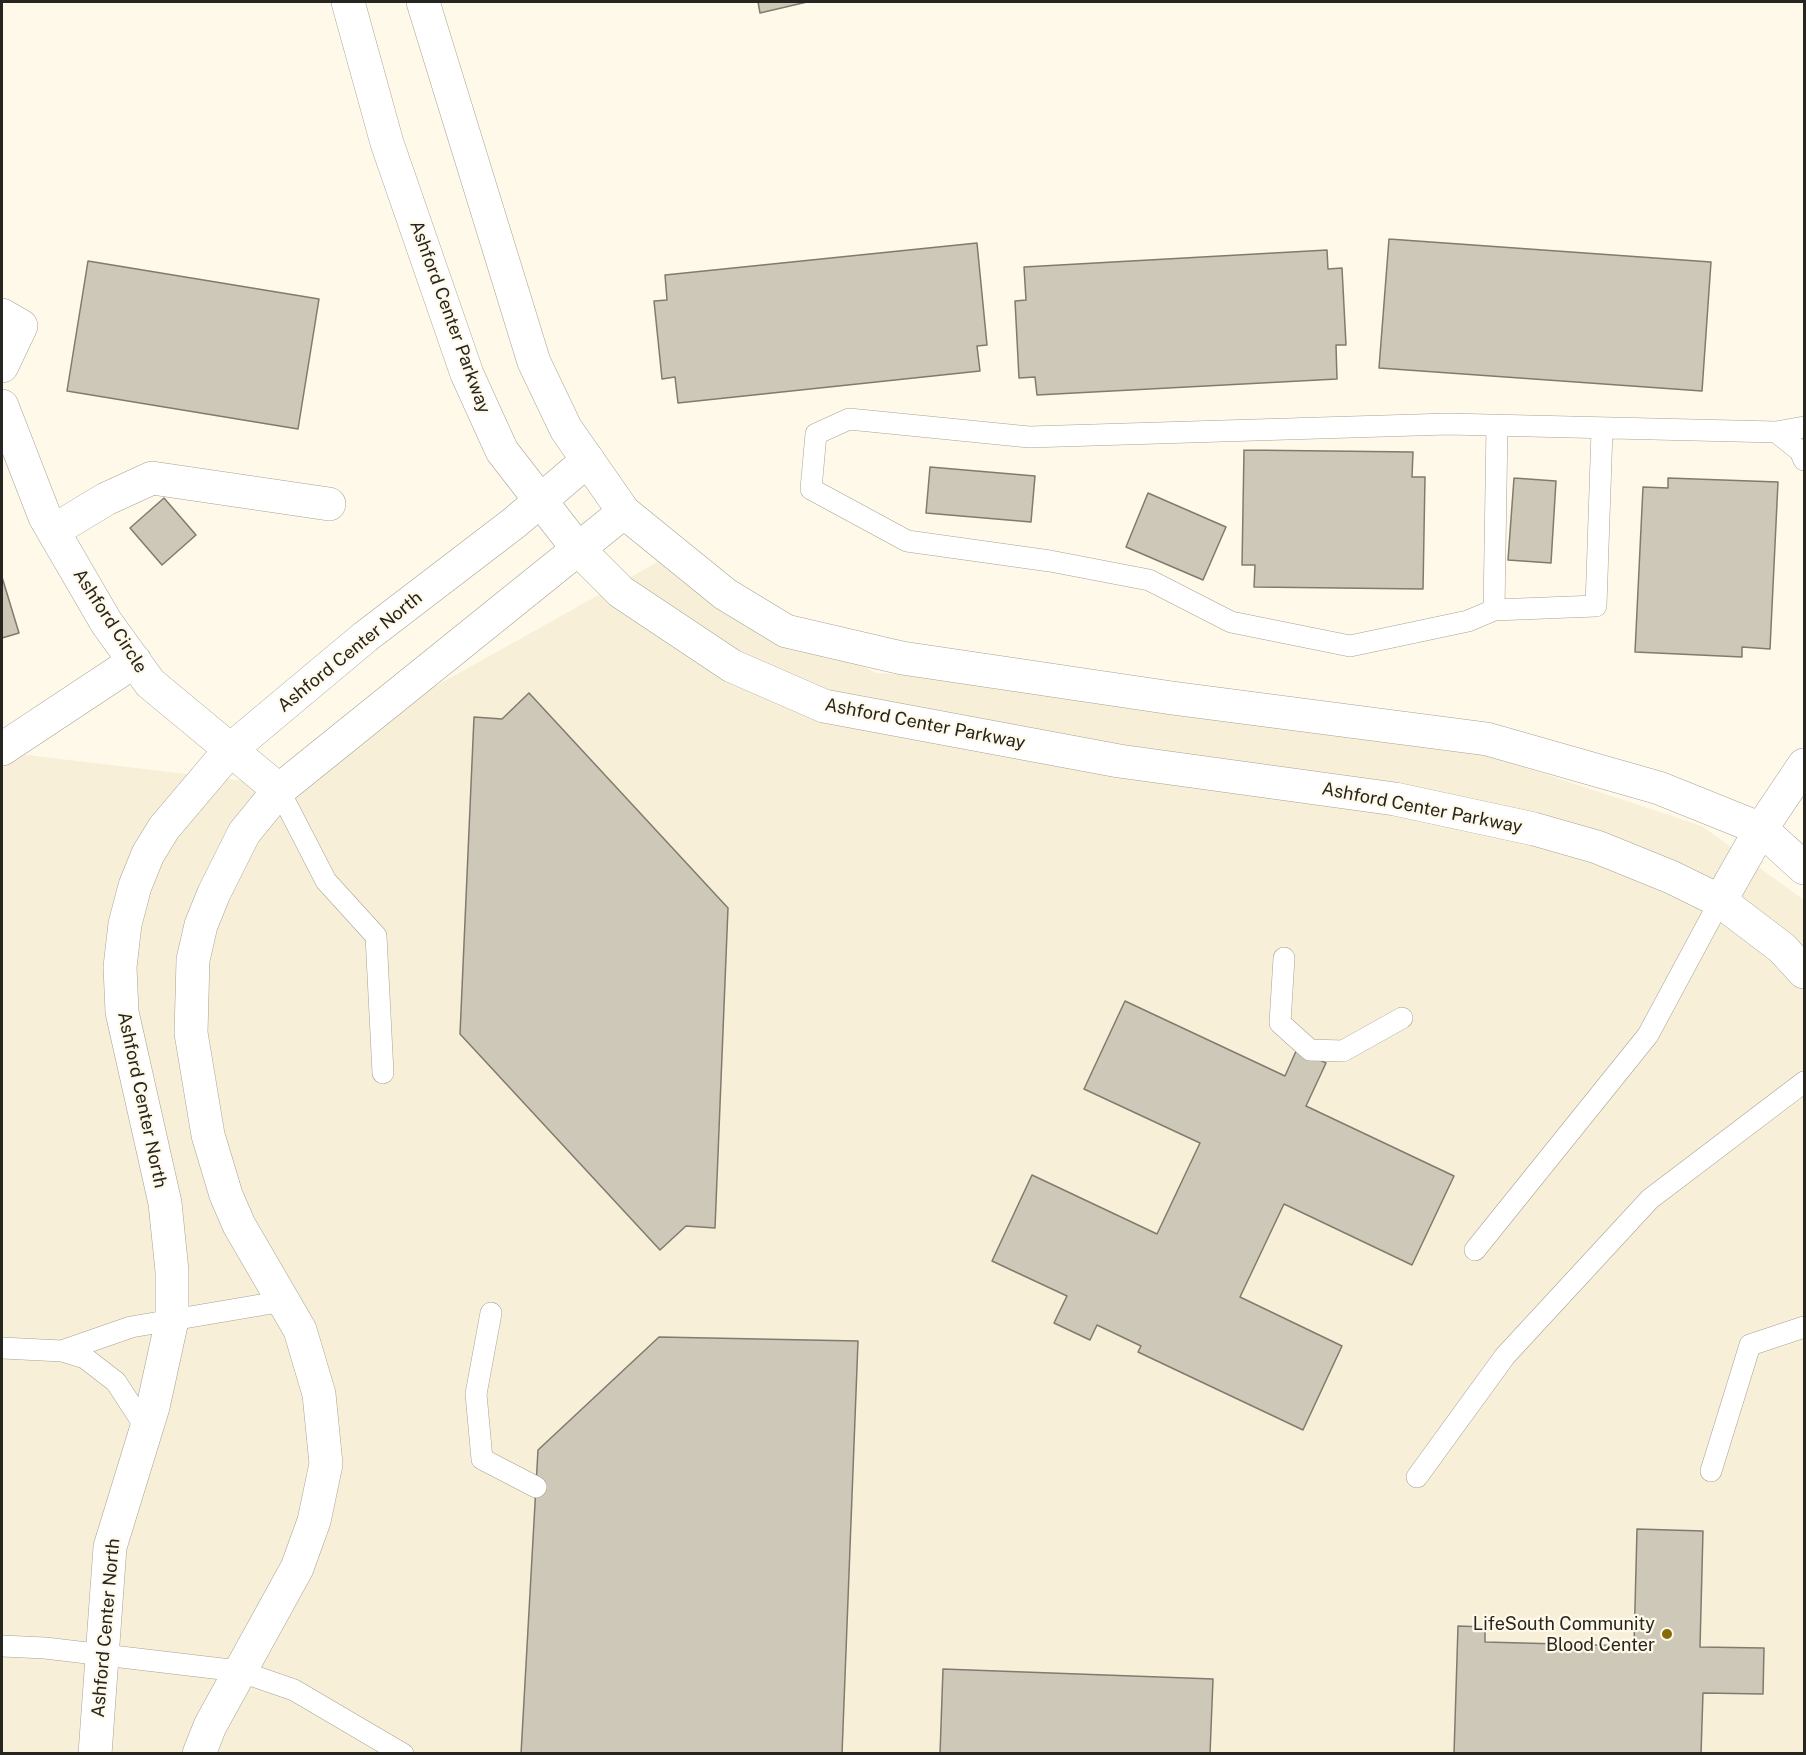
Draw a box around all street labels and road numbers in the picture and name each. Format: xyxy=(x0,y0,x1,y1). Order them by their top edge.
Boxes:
street label: Ashford Center Parkway xyxy=(405,218,495,416)
street label: Ashford Circle xyxy=(68,565,152,677)
street label: Ashford Center North xyxy=(273,587,427,717)
street label: Ashford Center Parkway xyxy=(823,694,1027,754)
street label: Ashford Center Parkway xyxy=(1320,778,1524,838)
street label: Ashford Center North xyxy=(113,1010,171,1190)
street label: Ashford Center North xyxy=(87,1538,125,1718)

